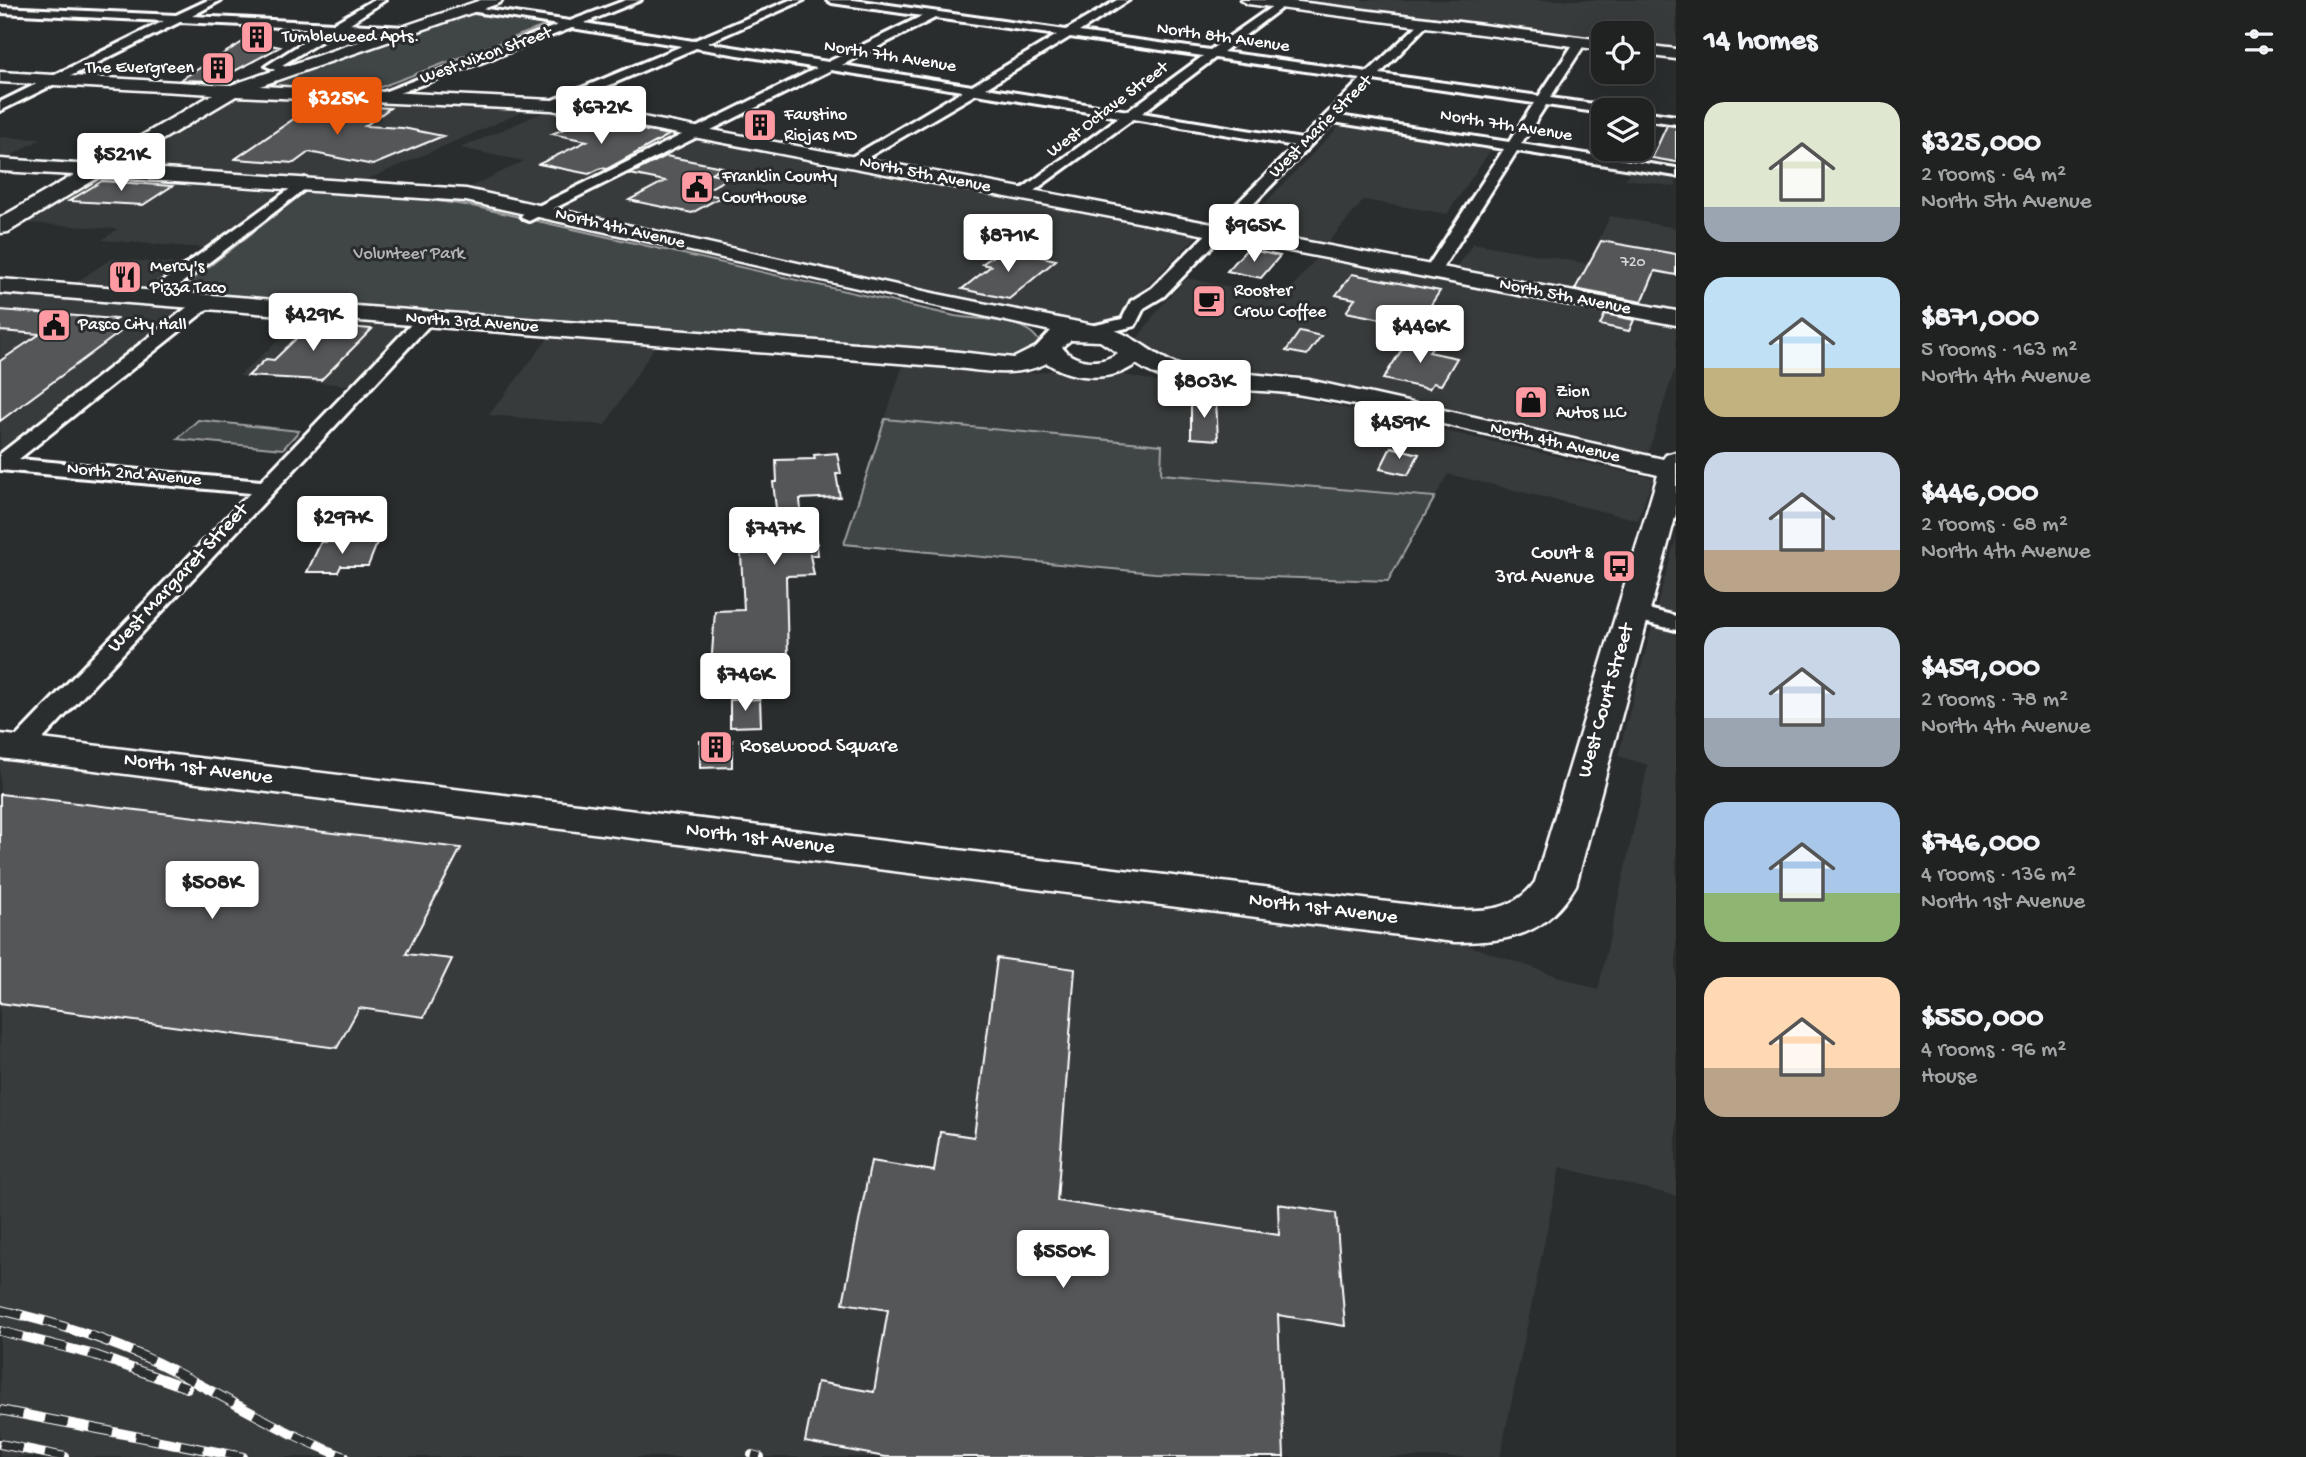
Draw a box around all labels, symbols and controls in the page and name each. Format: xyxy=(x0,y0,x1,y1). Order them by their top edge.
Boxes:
building icon: Tumbleweed Apts. xyxy=(238,18,276,56)
street label: North 8th Avenue xyxy=(1155,18,1292,58)
map controls xyxy=(1591,21,1654,161)
button: locate xyxy=(1591,21,1654,84)
street label: West Nixon Street xyxy=(418,22,556,89)
icon: filters xyxy=(2240,23,2278,61)
text: 14 homes xyxy=(1704,25,1817,60)
place label: Tumbleweed Apts. xyxy=(281,27,419,48)
street label: North 7th Avenue xyxy=(822,36,958,78)
building icon: The Evergreen xyxy=(199,49,237,87)
street label: West Octave Street xyxy=(1043,57,1174,163)
place label: The Evergreen xyxy=(84,58,194,79)
street label: West Marie Street xyxy=(1265,70,1378,183)
pin: $325K xyxy=(288,78,386,137)
text: $325K xyxy=(308,86,366,113)
pin: $672K xyxy=(552,86,650,146)
text: $672K xyxy=(572,95,630,122)
button: layers xyxy=(1591,98,1654,161)
place label: Faustino Riojas MD xyxy=(783,105,857,147)
street label: North 7th Avenue xyxy=(1438,105,1574,147)
building icon: Faustino Riojas MD xyxy=(741,106,779,144)
text: $325,000 xyxy=(1921,127,2041,162)
icon: home xyxy=(1760,130,1844,214)
pin: $521K xyxy=(72,134,170,193)
text: $521K xyxy=(93,142,149,169)
street label: North 5th Avenue xyxy=(857,152,993,198)
text: 2 rooms · 64 m² xyxy=(1921,162,2066,189)
place label: Franklin County Courthouse xyxy=(721,167,837,209)
public building icon: Franklin County Courthouse xyxy=(678,168,716,206)
text: North 5th Avenue xyxy=(1921,189,2092,216)
street label: North 4th Avenue xyxy=(553,204,688,254)
pin: $965K xyxy=(1205,204,1303,264)
text: $965K xyxy=(1225,213,1283,240)
pin: $871K xyxy=(959,215,1057,274)
text: $871K xyxy=(980,223,1036,250)
park label: Volunteer Park xyxy=(352,244,467,265)
house number: 720 xyxy=(1619,254,1646,273)
place label: Mercy's Pizza Taco xyxy=(149,257,226,299)
restaurant icon: Mercy's Pizza Taco xyxy=(106,258,144,296)
street label: North 5th Avenue xyxy=(1497,274,1633,320)
place label: Rooster Crow Coffee xyxy=(1234,281,1327,323)
cafe icon: Rooster Crow Coffee xyxy=(1190,282,1228,320)
pin: $429K xyxy=(264,294,362,353)
text: $429K xyxy=(285,302,341,329)
text: $871,000 xyxy=(1921,302,2039,337)
icon: home xyxy=(1760,305,1844,389)
public building icon: Pasco City Hall xyxy=(35,306,73,344)
pin: $446K xyxy=(1371,306,1469,365)
street label: North 3rd Avenue xyxy=(405,308,540,338)
text: $446K xyxy=(1392,314,1448,341)
place label: Pasco City Hall xyxy=(77,315,187,336)
text: 5 rooms · 163 m² xyxy=(1921,337,2077,364)
pin: $803K xyxy=(1155,360,1253,420)
text: North 4th Avenue xyxy=(1921,364,2091,391)
text: $803K xyxy=(1174,369,1234,396)
place label: Zion Autos LLC xyxy=(1556,382,1627,424)
shop icon: Zion Autos LLC xyxy=(1512,383,1550,421)
pin: $459K xyxy=(1350,402,1448,461)
text: $459K xyxy=(1370,410,1428,437)
street label: North 4th Avenue xyxy=(1488,418,1623,468)
street label: North 2nd Avenue xyxy=(66,459,203,491)
text: $446,000 xyxy=(1921,477,2039,512)
icon: home xyxy=(1760,480,1844,564)
pin: $297K xyxy=(293,496,391,556)
street label: West Margaret Street xyxy=(103,497,256,659)
text: $297K xyxy=(313,505,371,532)
pin: $747K xyxy=(725,508,823,567)
text: 2 rooms · 68 m² xyxy=(1921,512,2068,539)
text: $747K xyxy=(745,516,803,543)
text: North 4th Avenue xyxy=(1921,539,2091,566)
place label: Court & 3rd Avenue xyxy=(1494,542,1595,591)
bus stop icon: Court & 3rd Avenue xyxy=(1600,547,1638,585)
street label: West Court Street xyxy=(1573,619,1642,781)
text: $459,000 xyxy=(1921,652,2040,687)
pin: $746K xyxy=(696,654,794,713)
icon: home xyxy=(1760,655,1844,739)
text: $746K xyxy=(716,662,774,689)
text: 2 rooms · 78 m² xyxy=(1921,687,2068,714)
text: North 4th Avenue xyxy=(1921,714,2091,741)
building icon: Rosewood Square xyxy=(697,728,735,766)
place label: Rosewood Square xyxy=(740,735,899,760)
street label: North 1st Avenue xyxy=(122,748,275,792)
street label: North 1st Avenue xyxy=(684,818,837,862)
text: $746,000 xyxy=(1921,827,2040,862)
icon: home xyxy=(1760,830,1844,914)
pin: $508K xyxy=(163,862,261,921)
text: 4 rooms · 136 m² xyxy=(1921,862,2076,889)
text: $508K xyxy=(182,870,242,897)
street label: North 1st Avenue xyxy=(1247,888,1400,932)
text: North 1st Avenue xyxy=(1921,889,2085,916)
text: $550,000 xyxy=(1921,1002,2044,1037)
icon: home xyxy=(1760,1005,1844,1089)
text: 4 rooms · 96 m² xyxy=(1921,1037,2066,1064)
text: House xyxy=(1921,1064,1977,1091)
pin: $550K xyxy=(1014,1230,1112,1290)
text: $550K xyxy=(1033,1239,1093,1266)

